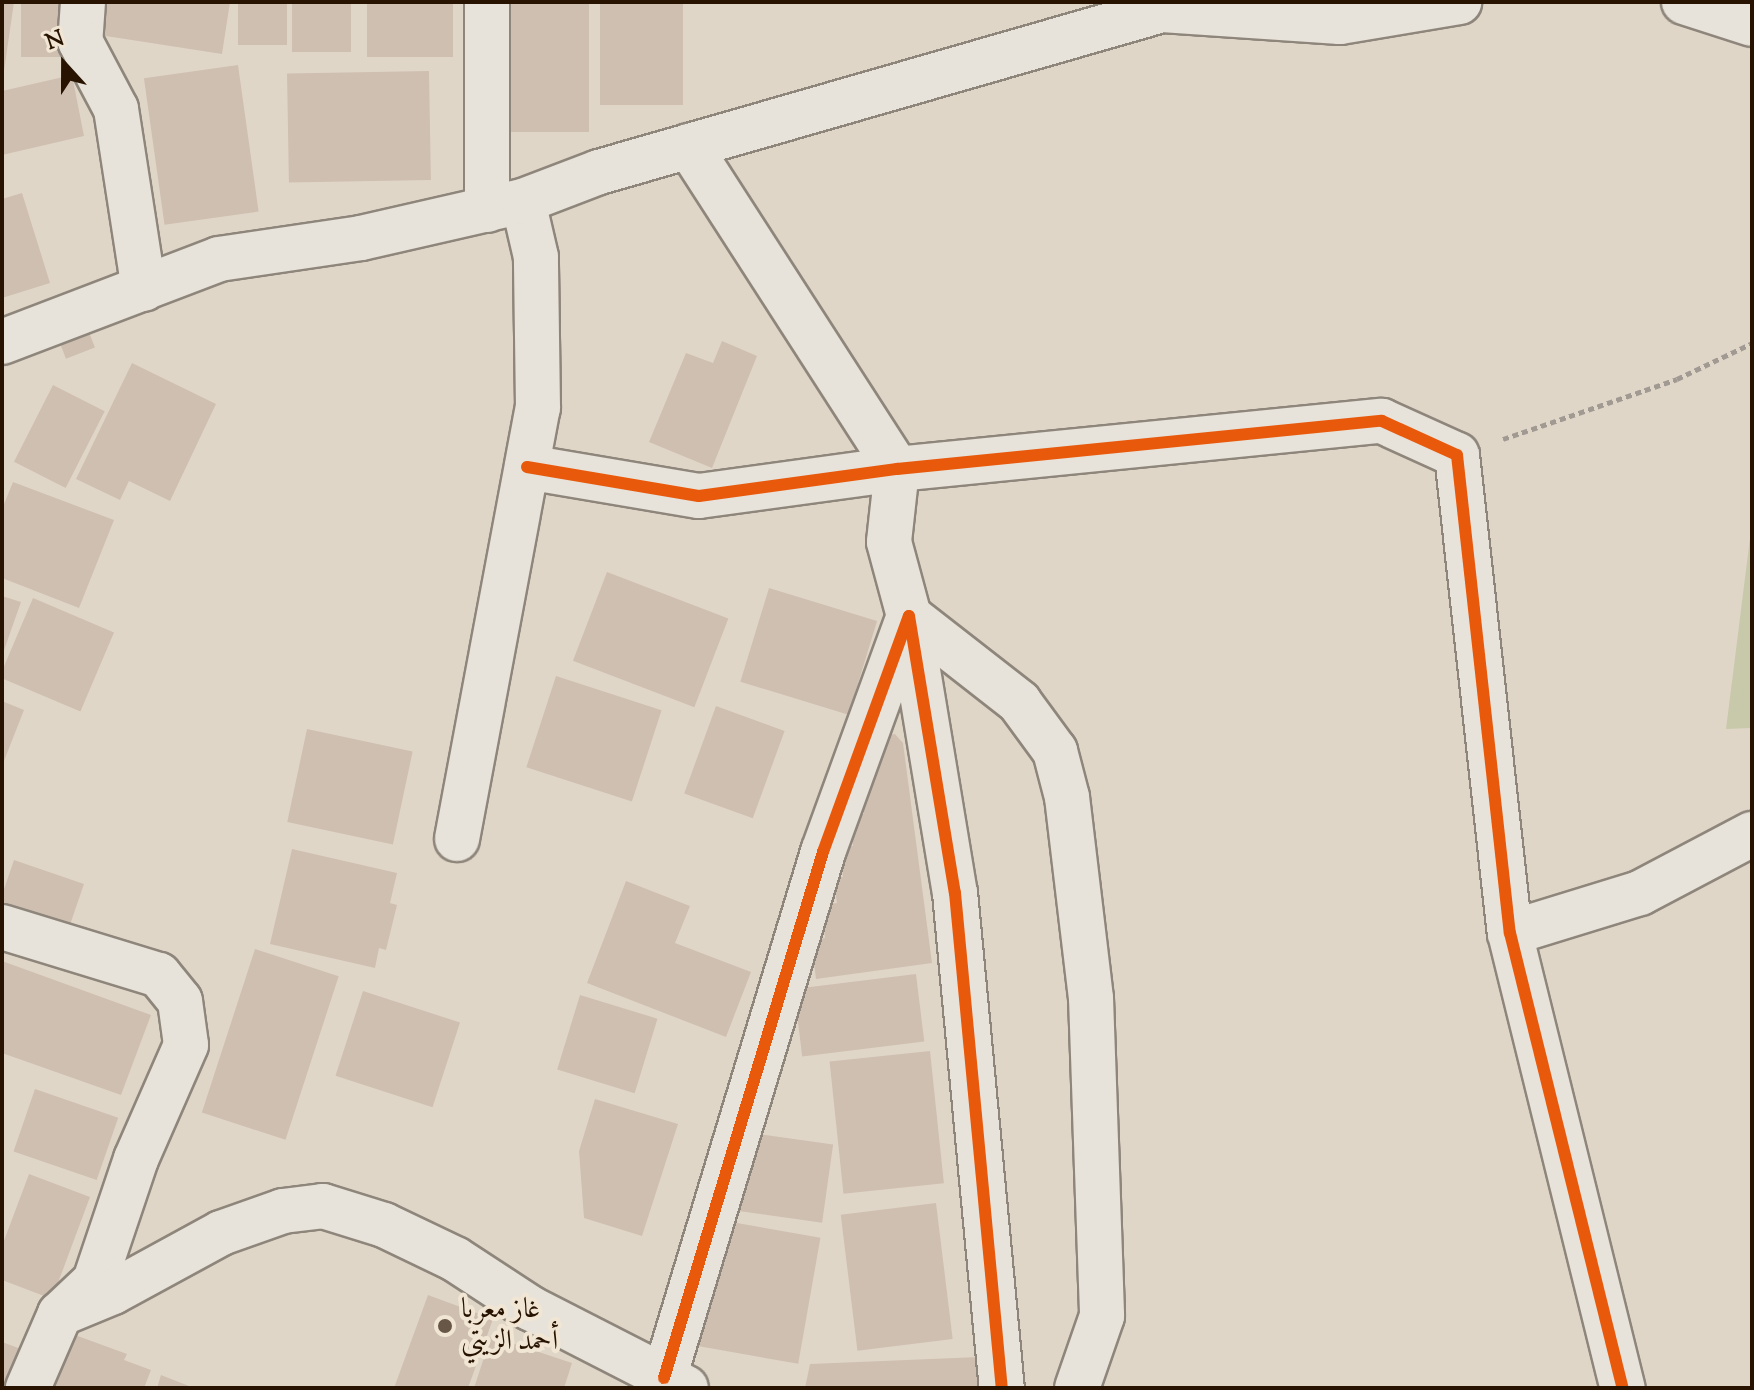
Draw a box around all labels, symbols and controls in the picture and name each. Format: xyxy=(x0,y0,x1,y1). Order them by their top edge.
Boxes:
north arrow xyxy=(24,24,104,104)
text: N xyxy=(41,24,69,60)
place label: غاز معربا أحمد الزيتي xyxy=(461,1293,558,1359)
marker: غاز معربا أحمد الزيتي xyxy=(436,1317,454,1335)

